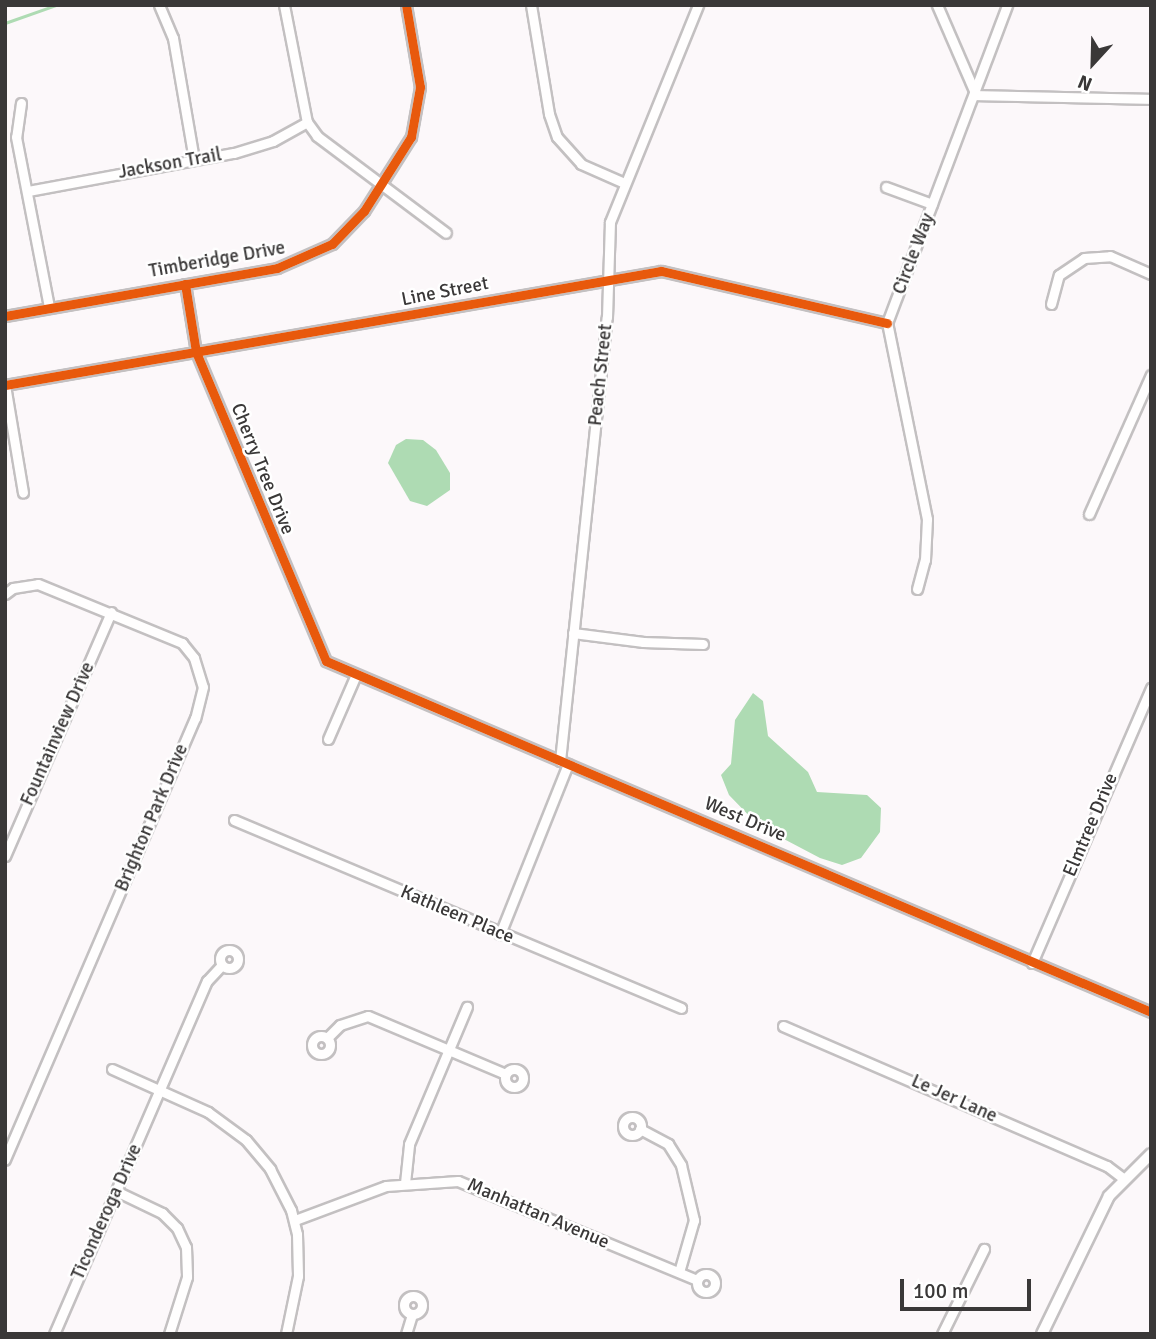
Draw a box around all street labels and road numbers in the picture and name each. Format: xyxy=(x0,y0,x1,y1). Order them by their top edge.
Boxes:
street label: Jackson Trail xyxy=(117,144,223,184)
street label: Circle Way xyxy=(888,210,940,298)
street label: Timberidge Drive xyxy=(147,237,287,283)
street label: Line Street xyxy=(399,272,491,312)
street label: Peach Street xyxy=(584,323,618,427)
street label: Cherry Tree Drive xyxy=(225,400,299,538)
street label: Fountainview Drive xyxy=(16,659,100,809)
street label: Brighton Park Drive xyxy=(111,741,193,895)
street label: Elmtree Drive xyxy=(1059,770,1123,880)
street label: West Drive xyxy=(701,793,789,847)
street label: Kathleen Place xyxy=(397,881,517,949)
street label: Le Jer Lane xyxy=(908,1070,1000,1128)
street label: Ticonderoga Drive xyxy=(67,1141,147,1283)
street label: Manhattan Avenue xyxy=(464,1174,612,1254)

